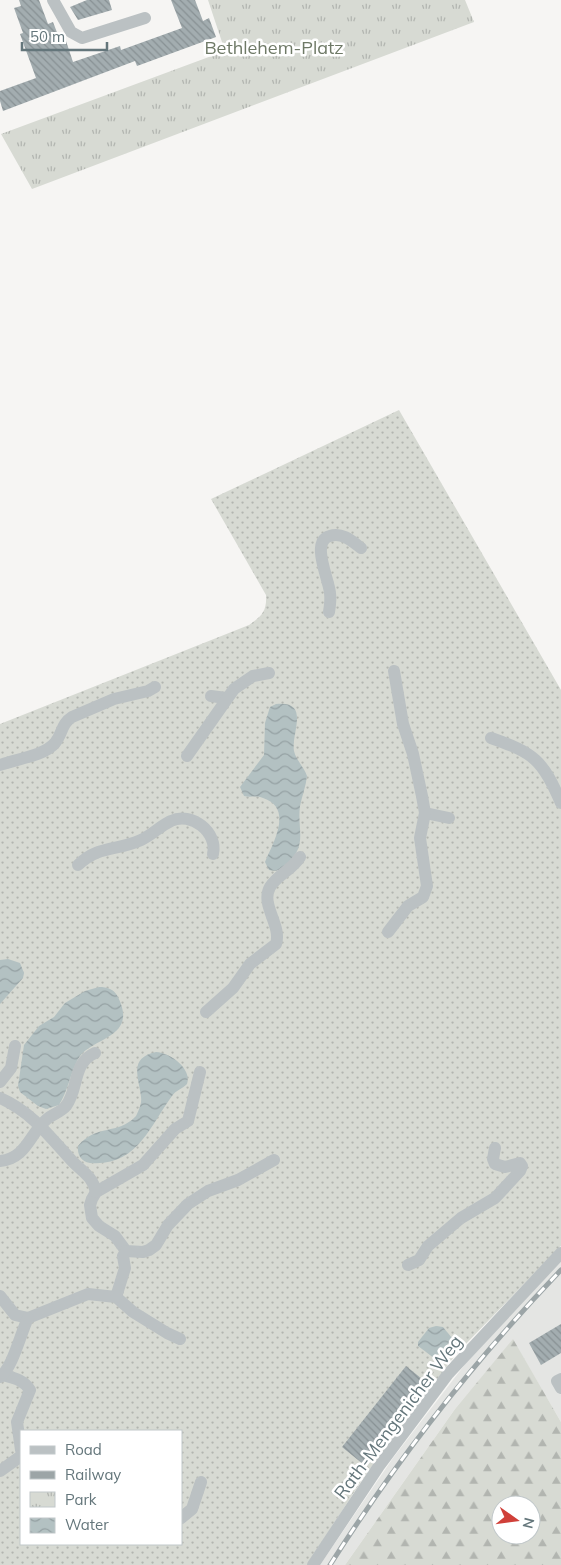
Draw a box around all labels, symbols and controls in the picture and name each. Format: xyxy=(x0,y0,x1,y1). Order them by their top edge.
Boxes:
scale bar xyxy=(22,20,108,52)
text: 50 m xyxy=(30,27,65,46)
park label: Bethlehem-Platz xyxy=(204,36,344,59)
street label: Rath-Mengenicher Weg xyxy=(329,1331,467,1503)
legend xyxy=(20,1430,182,1545)
text: Road xyxy=(65,1440,102,1459)
text: Railway xyxy=(65,1465,121,1484)
text: Park xyxy=(65,1490,97,1509)
north arrow xyxy=(491,1495,541,1545)
text: Water xyxy=(65,1515,109,1534)
text: N xyxy=(519,1516,539,1530)

